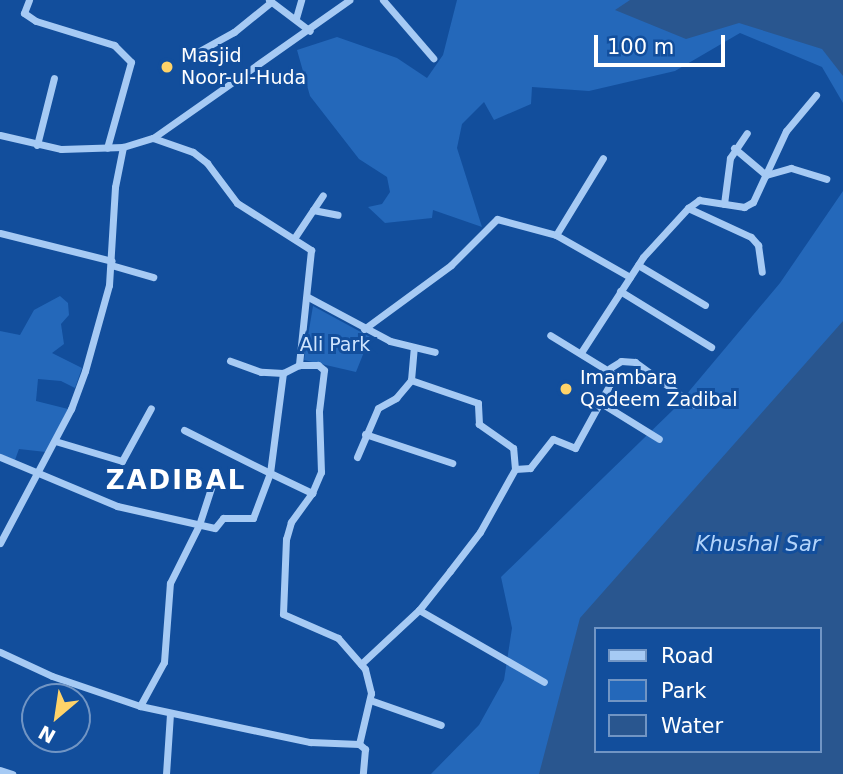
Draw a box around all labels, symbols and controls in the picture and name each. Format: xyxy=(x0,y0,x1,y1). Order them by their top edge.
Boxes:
scale bar xyxy=(598,21,729,65)
text: 100 m xyxy=(607,35,674,59)
place label: Masjid Noor-ul-Huda xyxy=(181,45,306,89)
marker: Masjid Noor-ul-Huda xyxy=(159,59,175,75)
park label: Ali Park xyxy=(300,334,370,356)
place label: Imambara Qadeem Zadibal xyxy=(580,367,738,411)
marker: Imambara Qadeem Zadibal xyxy=(558,381,574,397)
district label: ZADIBAL xyxy=(107,465,245,497)
water label: Khushal Sar xyxy=(696,531,820,557)
legend xyxy=(594,627,822,753)
text: Road xyxy=(661,644,714,668)
text: Park xyxy=(661,679,706,703)
north arrow xyxy=(21,683,91,753)
text: Water xyxy=(661,714,723,738)
text: N xyxy=(34,721,59,748)

